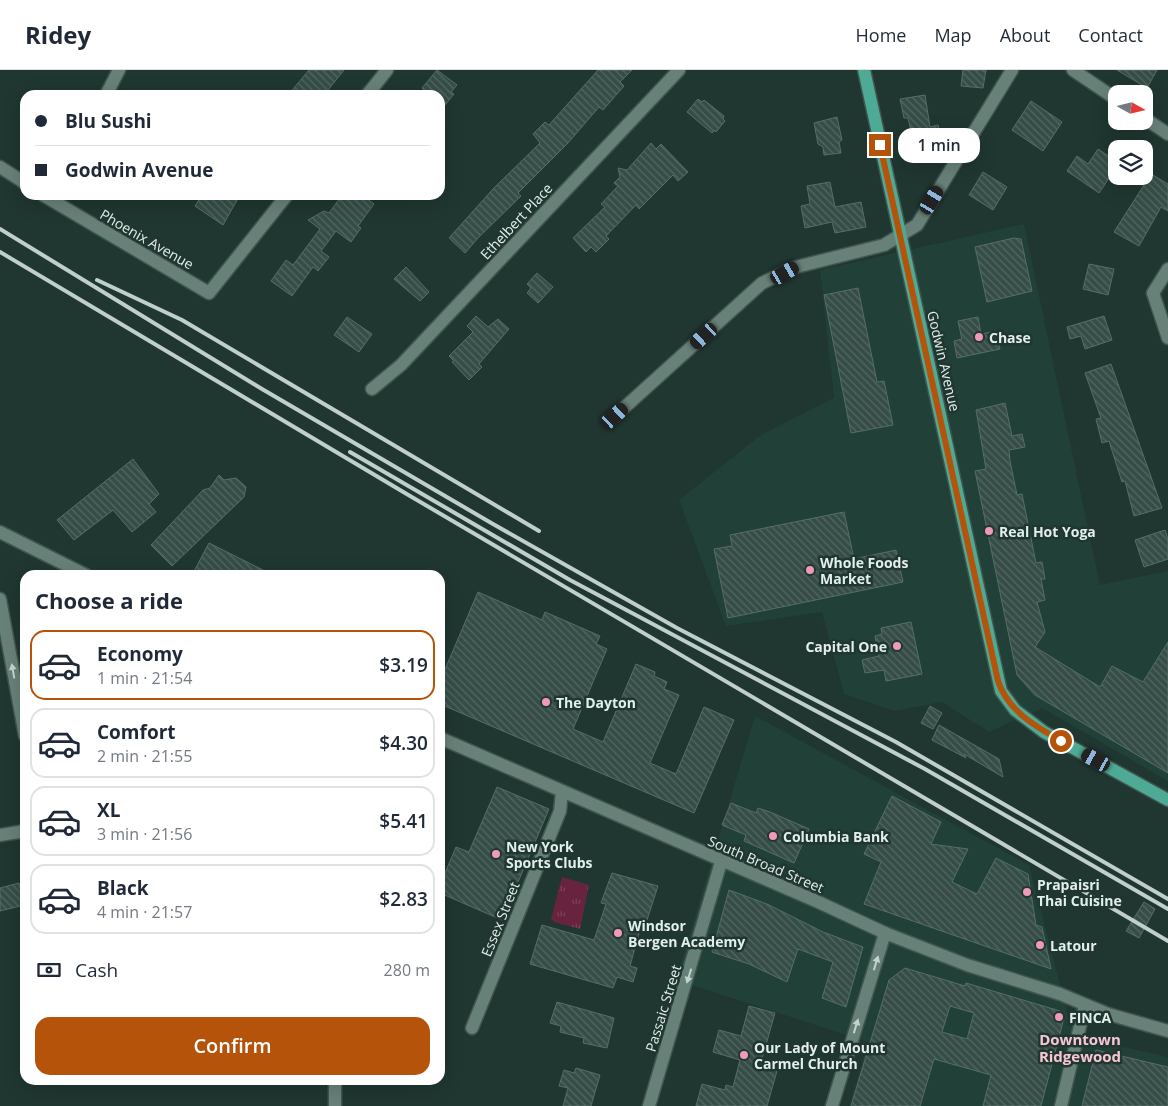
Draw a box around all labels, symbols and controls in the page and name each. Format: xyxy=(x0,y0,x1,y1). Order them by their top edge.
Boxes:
text: Ridey xyxy=(25,18,91,51)
text: Home xyxy=(856,23,906,47)
text: Map xyxy=(934,23,972,47)
text: About xyxy=(1000,23,1050,47)
text: Contact xyxy=(1078,23,1143,47)
north arrow xyxy=(1108,85,1152,130)
map controls xyxy=(1108,85,1153,185)
text: Blu Sushi xyxy=(65,108,152,134)
callout: 1 min xyxy=(898,128,980,162)
route end xyxy=(869,134,891,156)
text: 1 min xyxy=(917,134,961,156)
button: layers xyxy=(1108,140,1153,185)
text: Godwin Avenue xyxy=(65,157,213,183)
street label: Ethelbert Place xyxy=(476,179,556,263)
car xyxy=(917,183,946,217)
street label: Phoenix Avenue xyxy=(97,204,197,274)
car xyxy=(768,259,801,287)
street label: Godwin Avenue xyxy=(923,309,965,413)
car xyxy=(687,320,720,352)
place label: Chase xyxy=(989,328,1031,347)
marker: Chase xyxy=(973,331,985,343)
car xyxy=(598,400,631,432)
place label: Real Hot Yoga xyxy=(999,522,1096,541)
marker: Real Hot Yoga xyxy=(983,525,995,537)
place label: Whole Foods Market xyxy=(820,553,908,588)
marker: Whole Foods Market xyxy=(804,564,816,576)
text: Choose a ride xyxy=(35,585,183,615)
place label: Capital One xyxy=(805,637,887,656)
marker: Capital One xyxy=(891,640,903,652)
text: Economy xyxy=(97,641,183,667)
icon: car xyxy=(37,643,82,688)
text: $3.19 xyxy=(379,652,428,678)
one-way arrow xyxy=(9,662,17,678)
text: 1 min · 21:54 xyxy=(97,667,192,689)
place label: The Dayton xyxy=(556,693,636,712)
marker: The Dayton xyxy=(540,696,552,708)
text: Comfort xyxy=(97,719,176,745)
icon: car xyxy=(37,721,82,766)
text: $4.30 xyxy=(379,730,428,756)
route start xyxy=(1050,730,1072,752)
text: 2 min · 21:55 xyxy=(97,745,192,767)
car xyxy=(1079,746,1112,774)
text: XL xyxy=(97,797,120,823)
icon: car xyxy=(37,799,82,844)
text: $5.41 xyxy=(379,808,428,834)
text: 3 min · 21:56 xyxy=(97,823,192,845)
place label: Columbia Bank xyxy=(783,827,889,846)
marker: Columbia Bank xyxy=(767,830,779,842)
street label: South Broad Street xyxy=(705,831,827,897)
place label: New York Sports Clubs xyxy=(506,837,593,872)
marker: New York Sports Clubs xyxy=(490,848,502,860)
text: Black xyxy=(97,875,149,901)
place label: Prapaisri Thai Cuisine xyxy=(1037,875,1122,910)
icon: car xyxy=(37,877,82,922)
street label: Essex Street xyxy=(476,879,524,959)
text: $2.83 xyxy=(379,886,428,912)
marker: Prapaisri Thai Cuisine xyxy=(1021,886,1033,898)
text: 4 min · 21:57 xyxy=(97,901,192,923)
place label: Windsor Bergen Academy xyxy=(628,916,745,951)
marker: Windsor Bergen Academy xyxy=(612,927,624,939)
place label: Latour xyxy=(1050,936,1097,955)
marker: Latour xyxy=(1034,939,1046,951)
one-way arrow xyxy=(872,955,880,970)
icon: cash xyxy=(35,956,63,984)
text: Cash xyxy=(75,957,118,983)
text: 280 m xyxy=(384,959,430,981)
street label: Passaic Street xyxy=(641,962,685,1054)
one-way arrow xyxy=(684,968,692,983)
place label: FINCA xyxy=(1069,1008,1112,1027)
marker: FINCA xyxy=(1053,1011,1065,1023)
button: Confirm xyxy=(35,1017,430,1075)
one-way arrow xyxy=(853,1018,861,1033)
district label: Downtown Ridgewood xyxy=(1039,1029,1121,1066)
place label: Our Lady of Mount Carmel Church xyxy=(754,1038,885,1073)
marker: Our Lady of Mount Carmel Church xyxy=(738,1049,750,1061)

